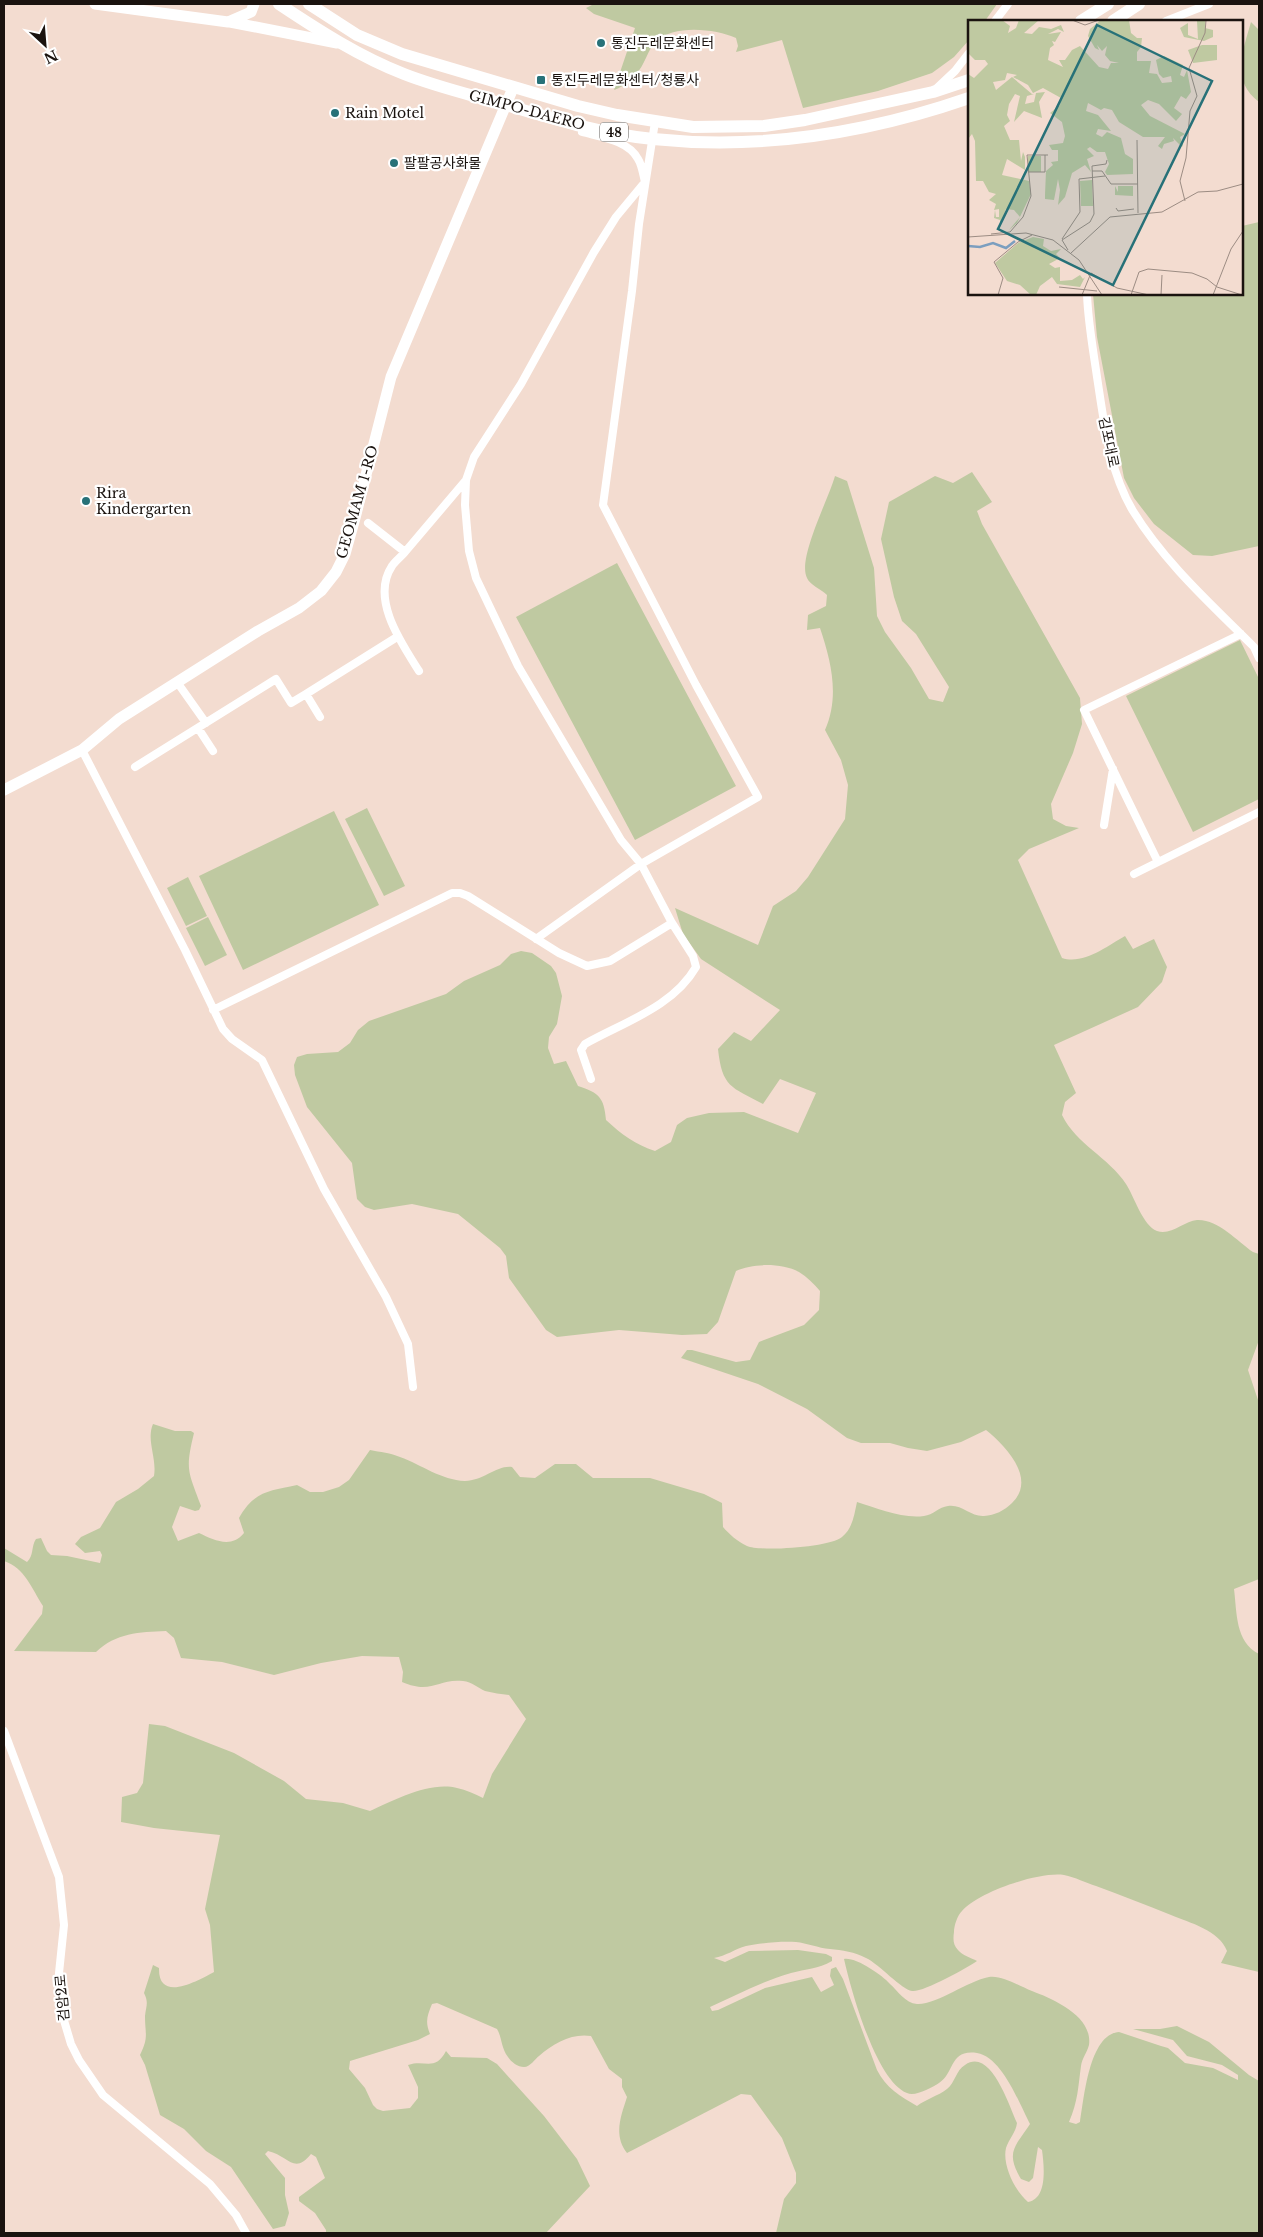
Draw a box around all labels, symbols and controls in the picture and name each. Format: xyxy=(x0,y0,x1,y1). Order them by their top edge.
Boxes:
north arrow xyxy=(20,20,70,70)
inset map xyxy=(968,20,1243,295)
place label: 통진두레문화센터 xyxy=(611,34,714,52)
marker: 통진두레문화센터 xyxy=(595,37,607,49)
text: N xyxy=(41,46,61,68)
place label: 통진두레문화센터/청룡사 xyxy=(551,71,699,89)
marker: 통진두레문화센터/청룡사 xyxy=(535,74,547,86)
street label: GIMPO-DAERO xyxy=(467,86,587,134)
place label: Rain Motel xyxy=(345,104,425,122)
marker: Rain Motel xyxy=(329,107,341,119)
road number: 48 xyxy=(600,122,628,142)
place label: 팔팔공사화물 xyxy=(404,154,481,172)
marker: 팔팔공사화물 xyxy=(388,157,400,169)
street label: 김포대로 xyxy=(1095,415,1123,469)
street label: GEOMAM 1-RO xyxy=(332,443,382,561)
place label: Rira Kindergarten xyxy=(96,484,192,518)
marker: Rira Kindergarten xyxy=(80,495,92,507)
street label: 검암2로 xyxy=(51,1974,73,2022)

